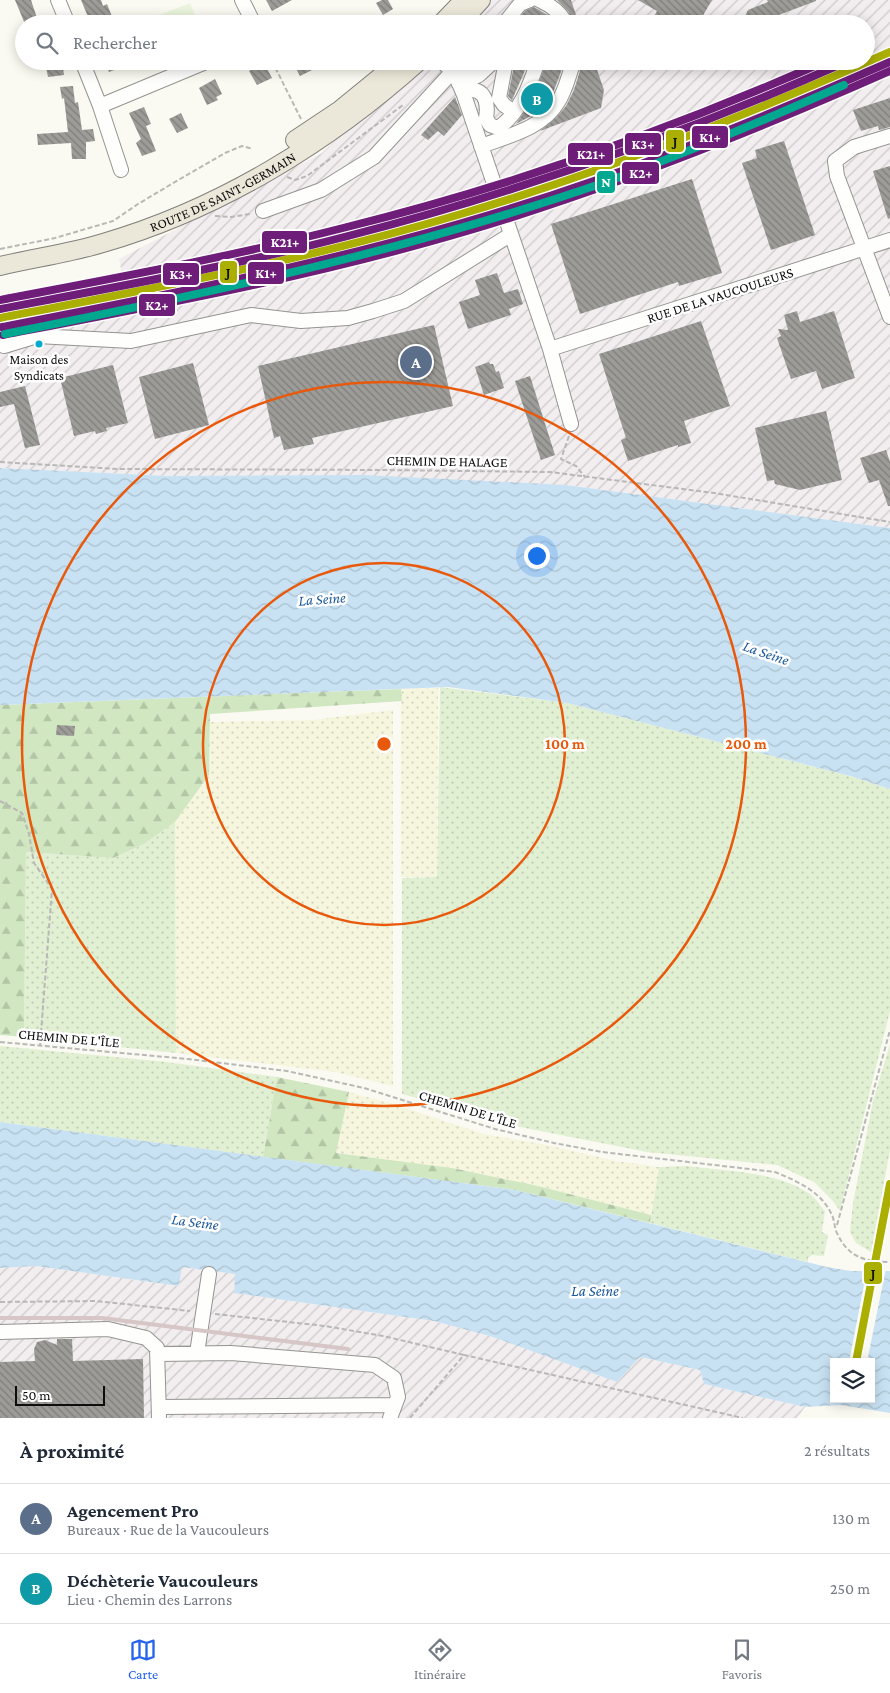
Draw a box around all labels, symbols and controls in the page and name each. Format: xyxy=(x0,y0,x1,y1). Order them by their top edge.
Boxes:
search box xyxy=(15,15,875,70)
icon: search xyxy=(33,29,61,57)
text: Rechercher xyxy=(73,32,157,53)
pin: B xyxy=(521,80,553,118)
line badge: K1+ xyxy=(691,125,729,149)
line badge: J xyxy=(665,129,685,153)
text: K1+ xyxy=(699,129,721,145)
line badge: K3+ xyxy=(624,132,662,156)
text: J xyxy=(671,133,678,149)
text: K3+ xyxy=(631,136,655,152)
line badge: K21+ xyxy=(567,142,614,166)
text: K21+ xyxy=(577,146,605,162)
street label: ROUTE DE SAINT-GERMAIN xyxy=(147,149,299,235)
line badge: K2+ xyxy=(621,161,660,185)
text: K2+ xyxy=(629,165,653,181)
line badge: N xyxy=(596,170,616,194)
text: N xyxy=(601,174,611,190)
line badge: K21+ xyxy=(261,230,308,254)
text: K21+ xyxy=(271,234,299,250)
line badge: J xyxy=(219,260,238,284)
line badge: K1+ xyxy=(247,261,285,285)
line badge: K3+ xyxy=(162,262,200,286)
text: J xyxy=(224,264,231,280)
street label: RUE DE LA VAUCOULEURS xyxy=(645,264,796,326)
text: K1+ xyxy=(255,265,277,281)
text: K3+ xyxy=(169,266,193,282)
line badge: K2+ xyxy=(138,293,176,317)
text: K2+ xyxy=(145,297,169,313)
marker: Maison des Syndicats xyxy=(34,339,44,349)
pin: A xyxy=(400,343,432,381)
place label: Maison des Syndicats xyxy=(10,352,68,383)
street label: CHEMIN DE HALAGE xyxy=(386,452,508,470)
your location xyxy=(524,543,550,569)
water label: La Seine xyxy=(298,589,347,609)
water label: La Seine xyxy=(741,638,791,668)
centre of rings xyxy=(375,735,393,753)
text: 100 m xyxy=(545,736,585,752)
text: 200 m xyxy=(725,736,767,752)
street label: CHEMIN DE L'ÎLE xyxy=(18,1026,121,1050)
street label: CHEMIN DE L'ÎLE xyxy=(417,1087,519,1132)
water label: La Seine xyxy=(171,1211,220,1233)
line badge: J xyxy=(863,1261,883,1285)
text: J xyxy=(869,1265,876,1281)
water label: La Seine xyxy=(571,1283,619,1299)
map controls xyxy=(830,1358,875,1403)
button: layers xyxy=(830,1358,875,1403)
scale bar xyxy=(15,1383,105,1406)
text: 50 m xyxy=(22,1387,50,1403)
text: À proximité xyxy=(20,1439,124,1463)
text: 2 résultats xyxy=(804,1442,870,1459)
text: Agencement Pro xyxy=(67,1500,199,1521)
text: A xyxy=(31,1510,41,1527)
text: 130 m xyxy=(832,1510,870,1527)
text: Bureaux · Rue de la Vaucouleurs xyxy=(67,1521,269,1538)
text: Déchèterie Vaucouleurs xyxy=(67,1570,258,1591)
text: B xyxy=(31,1580,41,1597)
text: 250 m xyxy=(830,1580,870,1597)
text: Lieu · Chemin des Larrons xyxy=(67,1591,232,1608)
tab: Carte xyxy=(128,1636,158,1682)
tab: Itinéraire xyxy=(414,1636,466,1682)
tab: Favoris xyxy=(722,1636,762,1682)

